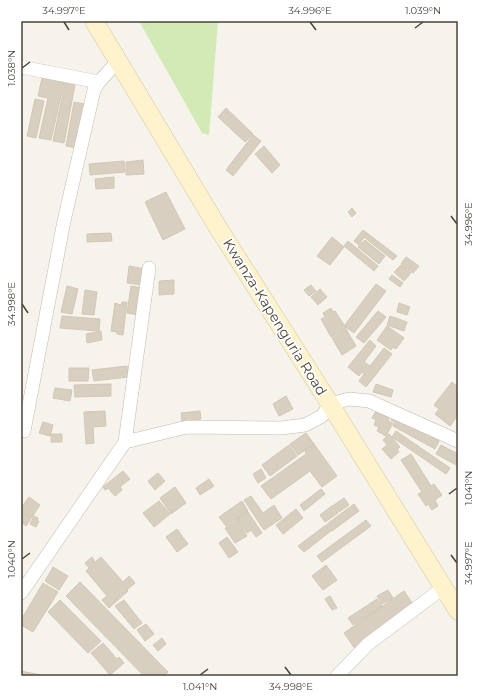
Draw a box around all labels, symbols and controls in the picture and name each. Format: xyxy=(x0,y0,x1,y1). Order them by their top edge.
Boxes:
text: 34.997°E xyxy=(42,4,86,17)
text: 34.996°E xyxy=(288,4,332,17)
text: 1.039°N xyxy=(405,4,441,17)
text: 1.038°N xyxy=(5,50,18,86)
text: 34.996°E xyxy=(462,202,475,246)
street label: Kwanza-Kapenguria Road xyxy=(219,235,331,399)
text: 34.998°E xyxy=(5,282,18,326)
text: 1.041°N xyxy=(462,471,475,505)
text: 1.040°N xyxy=(5,540,18,578)
text: 34.997°E xyxy=(462,541,475,585)
text: 1.041°N xyxy=(183,680,217,693)
text: 34.998°E xyxy=(269,680,313,693)

